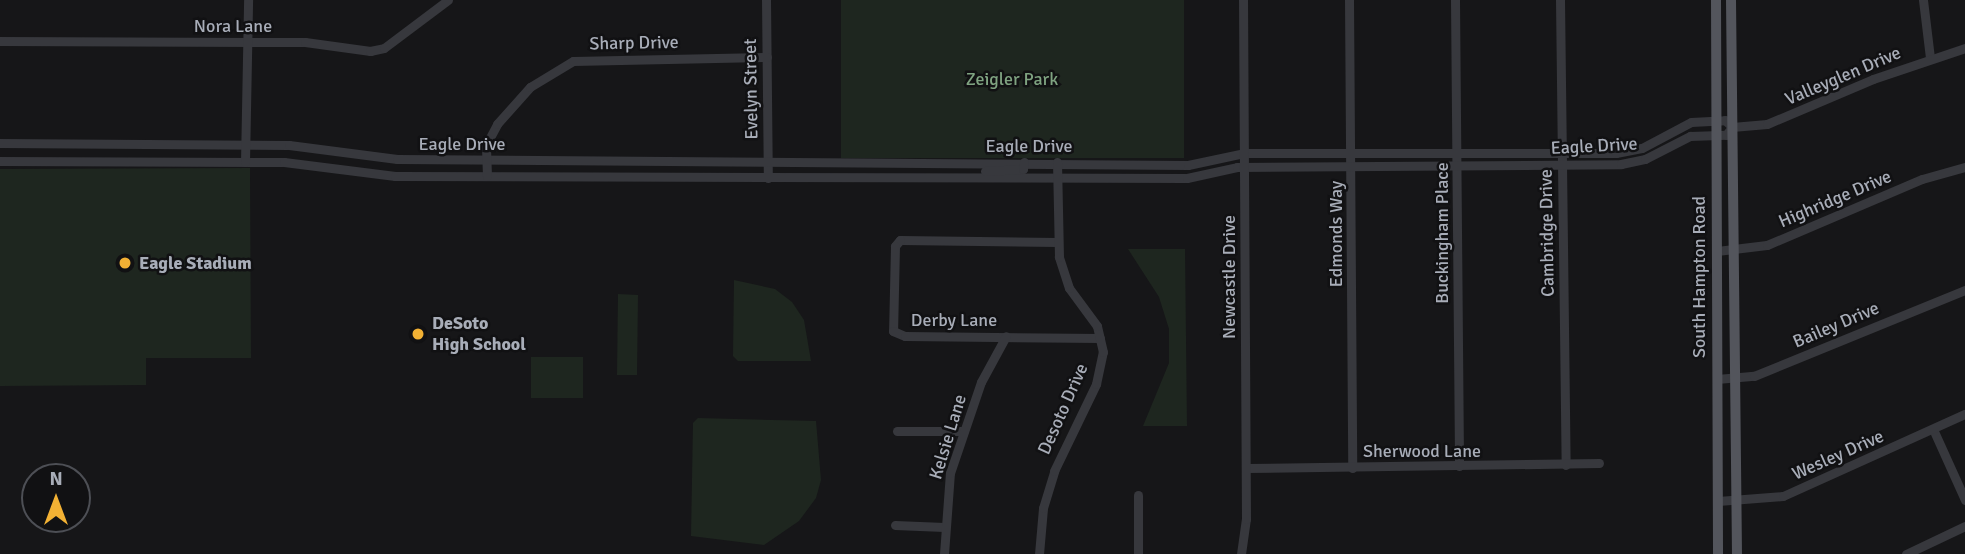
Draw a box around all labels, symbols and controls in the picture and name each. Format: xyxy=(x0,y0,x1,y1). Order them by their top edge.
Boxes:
street label: Nora Lane xyxy=(194,15,272,37)
street label: Sharp Drive xyxy=(589,31,679,55)
street label: Evelyn Street xyxy=(739,38,763,140)
street label: Valleyglen Drive xyxy=(1782,42,1904,110)
park label: Zeigler Park xyxy=(966,68,1058,90)
street label: Eagle Drive xyxy=(419,133,505,155)
street label: Eagle Drive xyxy=(1550,133,1638,159)
street label: Eagle Drive xyxy=(986,135,1072,157)
street label: Buckingham Place xyxy=(1431,162,1453,304)
street label: Highridge Drive xyxy=(1775,166,1895,232)
street label: Cambridge Drive xyxy=(1535,169,1559,297)
street label: Edmonds Way xyxy=(1325,181,1347,287)
street label: South Hampton Road xyxy=(1688,196,1710,358)
street label: Newcastle Drive xyxy=(1218,215,1240,339)
place label: Eagle Stadium xyxy=(139,252,252,274)
marker: Eagle Stadium xyxy=(117,255,133,271)
street label: Bailey Drive xyxy=(1790,297,1882,353)
street label: Derby Lane xyxy=(911,309,997,331)
place label: DeSoto High School xyxy=(432,313,526,356)
marker: DeSoto High School xyxy=(410,326,426,342)
street label: Desoto Drive xyxy=(1033,360,1093,458)
street label: Kelsie Lane xyxy=(925,392,971,482)
street label: Wesley Drive xyxy=(1789,425,1887,485)
street label: Sherwood Lane xyxy=(1363,440,1481,462)
north arrow xyxy=(21,463,91,533)
text: N xyxy=(49,467,63,491)

